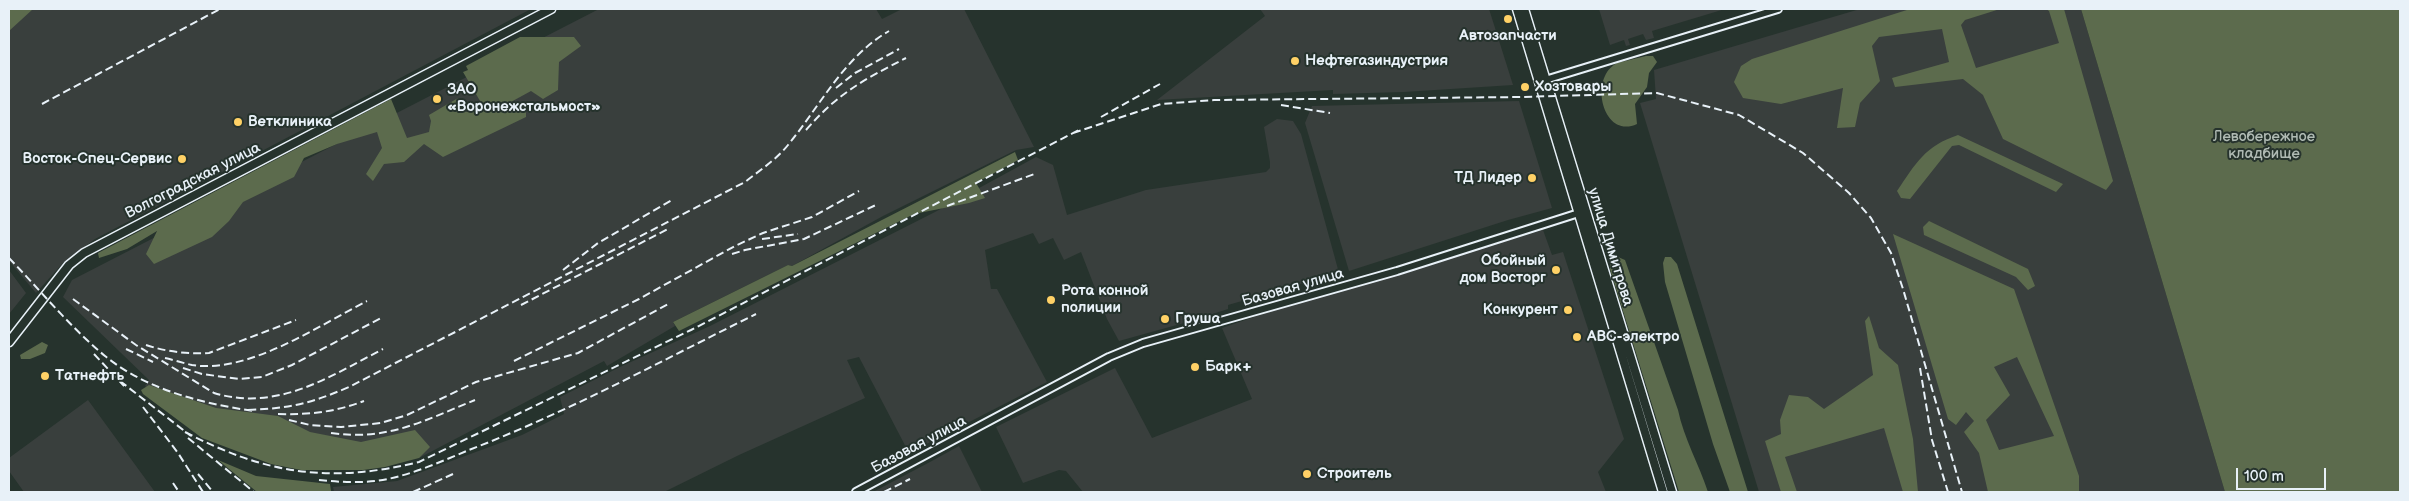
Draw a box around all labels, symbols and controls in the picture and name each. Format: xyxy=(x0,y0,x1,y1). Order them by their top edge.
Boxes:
marker: Автозапчасти xyxy=(1502,13,1514,25)
place label: Автозапчасти xyxy=(1459,27,1557,45)
place label: Нефтегазиндустрия xyxy=(1305,52,1448,70)
marker: Нефтегазиндустрия xyxy=(1289,55,1301,67)
place label: Хозтовары xyxy=(1535,78,1611,96)
place label: ЗАО «Воронежстальмост» xyxy=(447,81,601,116)
marker: Хозтовары xyxy=(1519,81,1531,93)
marker: ЗАО «Воронежстальмост» xyxy=(431,93,443,105)
place label: Ветклиника xyxy=(248,113,332,131)
marker: Ветклиника xyxy=(232,116,244,128)
park label: Левобережное кладбище xyxy=(2213,128,2315,163)
street label: Волгоградская улица xyxy=(122,139,264,223)
place label: Восток-Спец-Сервис xyxy=(23,150,172,168)
marker: Восток-Спец-Сервис xyxy=(176,153,188,165)
place label: ТД Лидер xyxy=(1454,169,1522,187)
marker: ТД Лидер xyxy=(1526,172,1538,184)
street label: улица Димитрова xyxy=(1583,186,1637,308)
place label: Обойный дом Восторг xyxy=(1460,252,1546,287)
marker: Обойный дом Восторг xyxy=(1550,264,1562,276)
street label: Базовая улица xyxy=(1240,265,1346,311)
place label: Рота конной полиции xyxy=(1061,282,1148,317)
marker: Рота конной полиции xyxy=(1045,294,1057,306)
place label: Конкурент xyxy=(1483,301,1558,319)
marker: Конкурент xyxy=(1562,304,1574,316)
place label: Груша xyxy=(1175,310,1220,328)
marker: Груша xyxy=(1159,313,1171,325)
place label: АВС-электро xyxy=(1587,328,1679,346)
marker: АВС-электро xyxy=(1571,331,1583,343)
place label: Барк+ xyxy=(1205,358,1253,376)
marker: Барк+ xyxy=(1189,361,1201,373)
place label: Татнефть xyxy=(55,367,124,385)
marker: Татнефть xyxy=(39,370,51,382)
street label: Базовая улица xyxy=(868,412,970,478)
scale bar xyxy=(2239,458,2329,490)
place label: Строитель xyxy=(1317,465,1392,483)
text: 100 m xyxy=(2244,467,2284,486)
marker: Строитель xyxy=(1301,468,1313,480)

